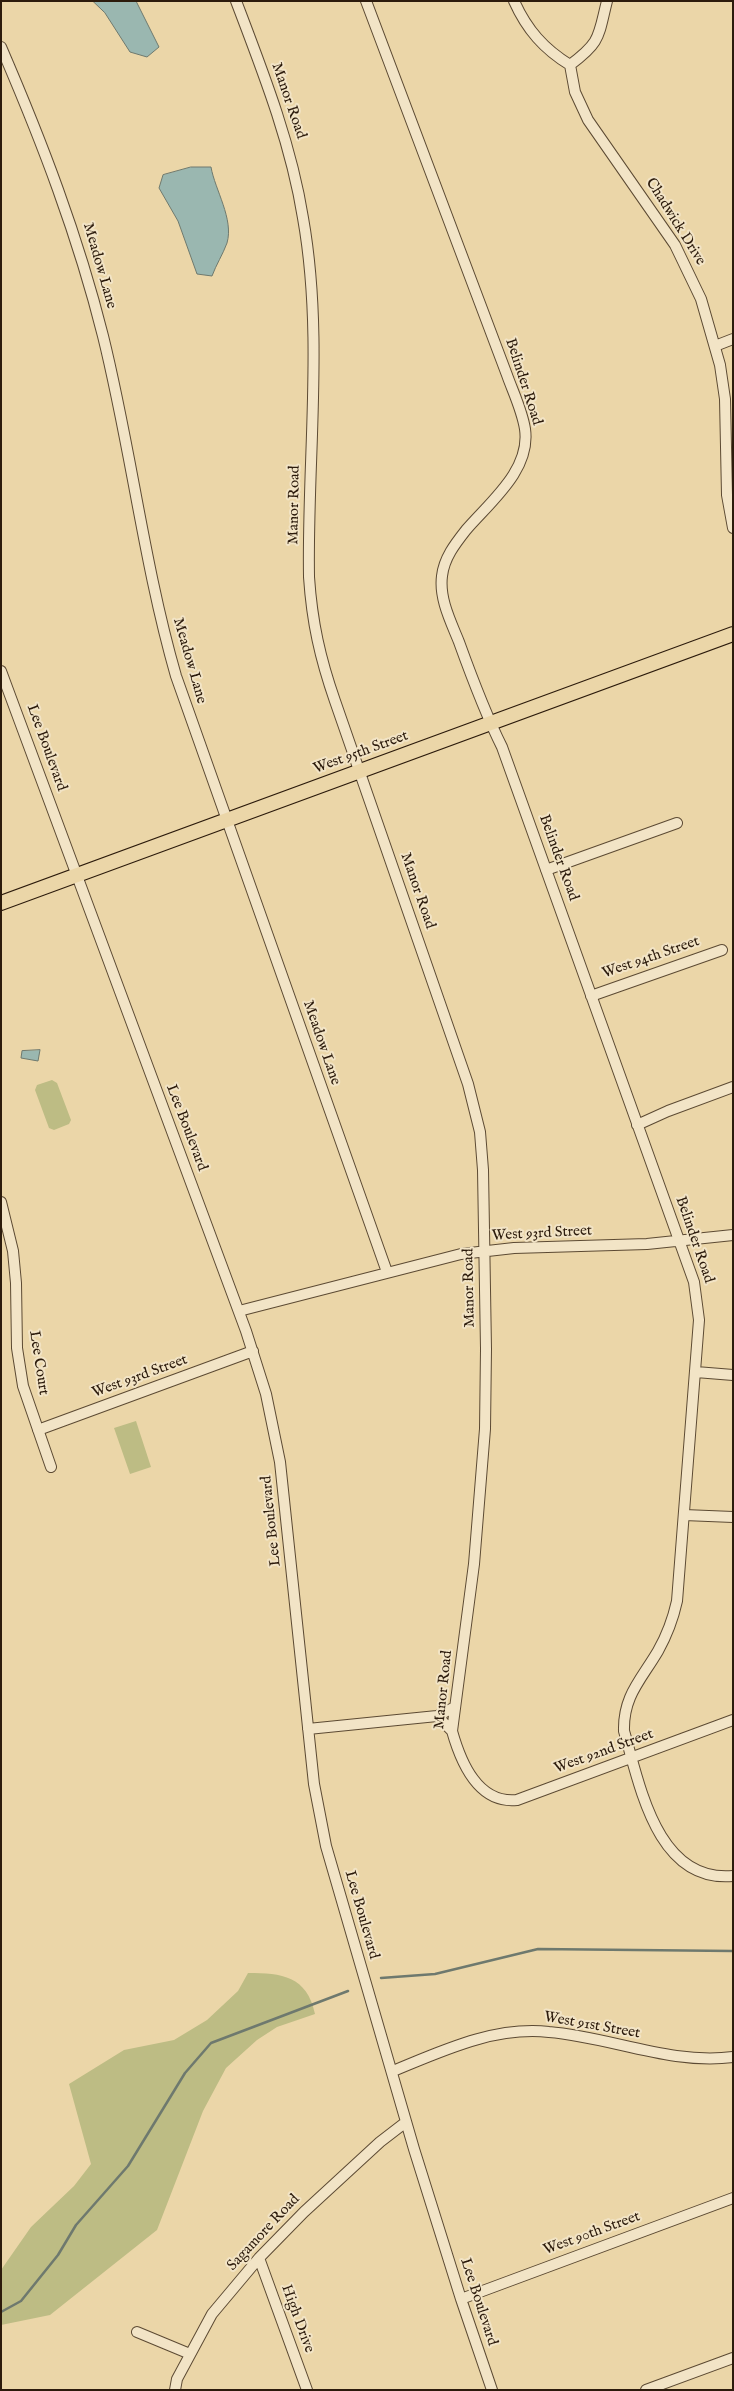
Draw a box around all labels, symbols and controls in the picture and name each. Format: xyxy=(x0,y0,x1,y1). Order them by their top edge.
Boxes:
street label: Manor Road xyxy=(267,61,309,141)
street label: Chadwick Drive xyxy=(641,175,709,269)
street label: Meadow Lane xyxy=(78,221,120,311)
street label: Belinder Road xyxy=(500,336,546,428)
street label: Manor Road xyxy=(285,465,305,545)
street label: Meadow Lane xyxy=(168,616,210,706)
street label: Lee Boulevard xyxy=(22,702,70,794)
street label: West 95th Street xyxy=(311,727,411,779)
street label: Belinder Road xyxy=(534,812,582,904)
street label: Manor Road xyxy=(396,851,438,931)
street label: West 94th Street xyxy=(600,933,702,983)
street label: Meadow Lane xyxy=(298,998,344,1088)
street label: Lee Boulevard xyxy=(161,1082,211,1174)
street label: Belinder Road xyxy=(671,1194,717,1286)
street label: West 93rd Street xyxy=(491,1222,593,1246)
street label: Manor Road xyxy=(460,1248,480,1328)
street label: Lee Court xyxy=(24,1329,52,1397)
street label: West 93rd Street xyxy=(90,1351,190,1403)
street label: Lee Boulevard xyxy=(258,1475,286,1567)
street label: Manor Road xyxy=(431,1650,457,1730)
street label: West 92nd Street xyxy=(552,1726,656,1778)
street label: Lee Boulevard xyxy=(340,1869,382,1961)
street label: West 91st Street xyxy=(543,2009,641,2043)
street label: Sagamore Road xyxy=(224,2191,304,2275)
street label: West 90th Street xyxy=(541,2208,643,2260)
street label: Lee Boulevard xyxy=(455,2256,501,2348)
street label: High Drive xyxy=(276,2282,318,2356)

